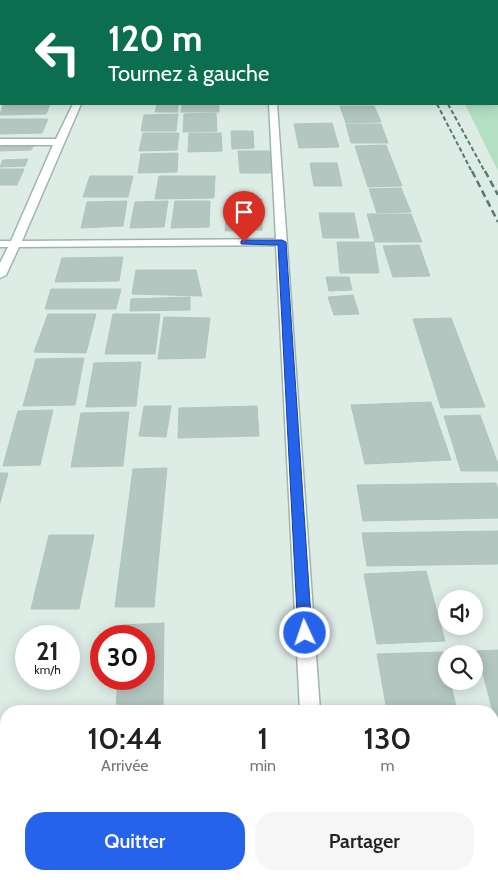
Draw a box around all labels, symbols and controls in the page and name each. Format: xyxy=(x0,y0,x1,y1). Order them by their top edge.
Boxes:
text: 120 m xyxy=(108,17,202,60)
icon: left xyxy=(25,20,90,85)
text: Tournez à gauche xyxy=(108,60,269,87)
pin xyxy=(223,191,265,242)
icon: arrive xyxy=(230,198,258,226)
map controls xyxy=(438,590,483,690)
button: sound xyxy=(438,590,483,635)
position arrow xyxy=(278,606,330,658)
speed limit sign: 30 xyxy=(90,625,155,690)
text: 21 xyxy=(36,636,59,666)
button: search xyxy=(438,645,483,690)
text: km/h xyxy=(34,662,61,677)
text: 10:44 xyxy=(88,720,162,757)
text: 1 xyxy=(258,720,268,757)
text: 130 xyxy=(364,720,411,757)
text: Arrivée xyxy=(101,756,149,775)
text: min xyxy=(250,756,276,775)
text: m xyxy=(380,756,395,775)
button: Quitter xyxy=(25,812,245,870)
button: Partager xyxy=(255,812,474,870)

